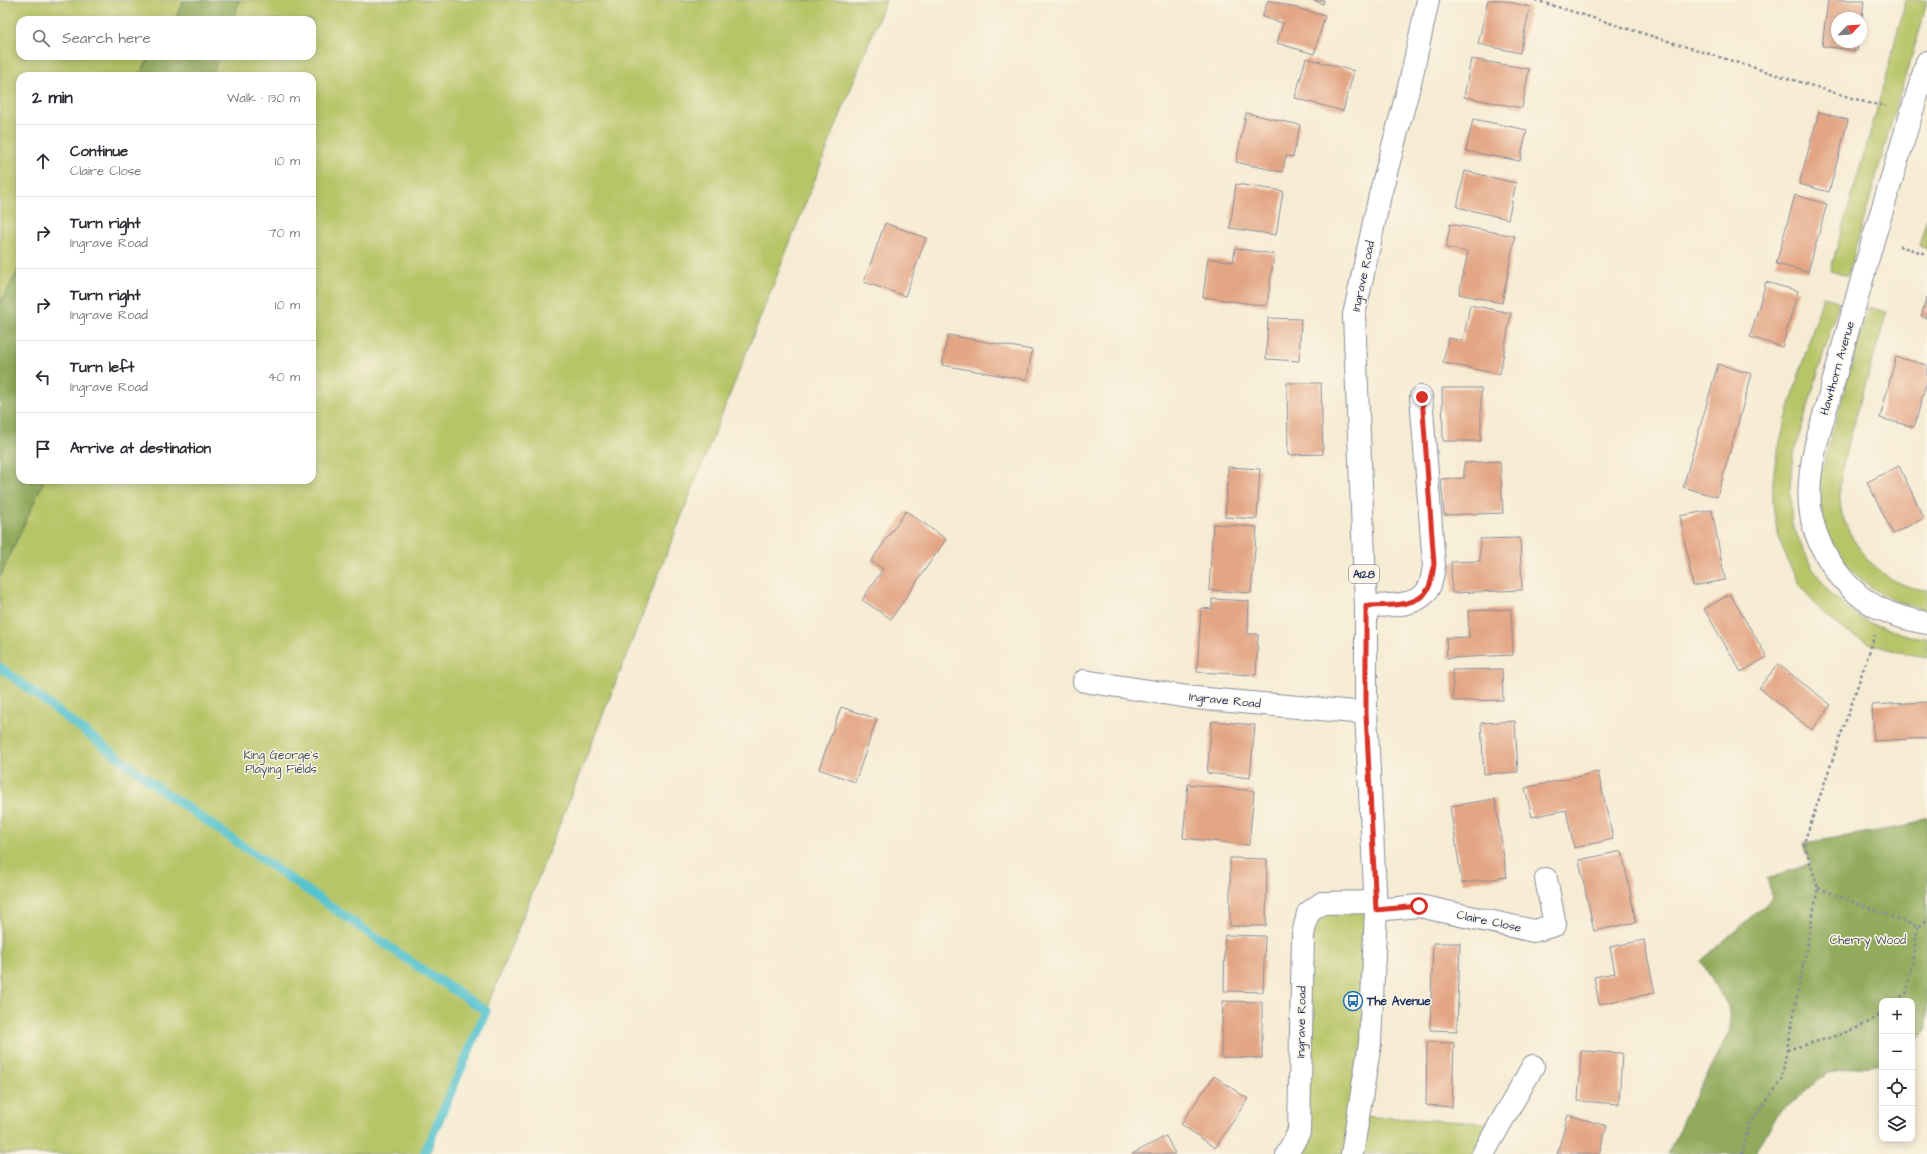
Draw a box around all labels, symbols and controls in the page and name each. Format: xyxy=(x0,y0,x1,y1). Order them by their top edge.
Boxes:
north arrow xyxy=(1831,12,1867,48)
search box xyxy=(16,16,316,60)
icon: search xyxy=(30,27,52,49)
text: Search here xyxy=(62,28,151,49)
text: 2 min xyxy=(32,86,73,110)
text: Walk · 130 m xyxy=(227,89,300,107)
text: Continue xyxy=(70,141,128,162)
icon: ahead xyxy=(32,150,54,172)
text: 10 m xyxy=(275,152,300,170)
text: Claire Close xyxy=(70,162,141,180)
text: Turn right xyxy=(70,213,141,234)
icon: right xyxy=(32,222,54,244)
text: 70 m xyxy=(268,224,300,242)
text: Ingrave Road xyxy=(70,234,148,252)
street label: Ingrave Road xyxy=(1348,239,1380,313)
text: Turn right xyxy=(70,285,141,306)
icon: right xyxy=(32,294,54,316)
text: 10 m xyxy=(275,296,300,314)
text: Ingrave Road xyxy=(70,306,148,324)
street label: Hawthorn Avenue xyxy=(1816,319,1859,417)
text: Turn left xyxy=(70,357,134,378)
icon: left xyxy=(32,366,54,388)
text: 40 m xyxy=(268,368,300,386)
text: Ingrave Road xyxy=(70,378,148,396)
route end xyxy=(1413,388,1431,406)
icon: arrive xyxy=(32,438,54,460)
text: Arrive at destination xyxy=(70,438,211,459)
road number: A128 xyxy=(1349,565,1379,583)
street label: Ingrave Road xyxy=(1188,688,1262,714)
park label: King George's Playing Fields xyxy=(244,747,318,779)
route start xyxy=(1410,897,1428,915)
street label: Claire Close xyxy=(1455,906,1523,937)
park label: Cherry Wood xyxy=(1830,932,1906,950)
street label: Ingrave Road xyxy=(1292,986,1312,1058)
bus stop icon: The Avenue xyxy=(1342,990,1364,1012)
place label: The Avenue xyxy=(1366,993,1431,1010)
map controls xyxy=(1879,998,1915,1142)
button: + xyxy=(1879,998,1915,1034)
button: − xyxy=(1879,1034,1915,1070)
button: locate xyxy=(1879,1070,1915,1106)
button: layers xyxy=(1879,1106,1915,1142)

